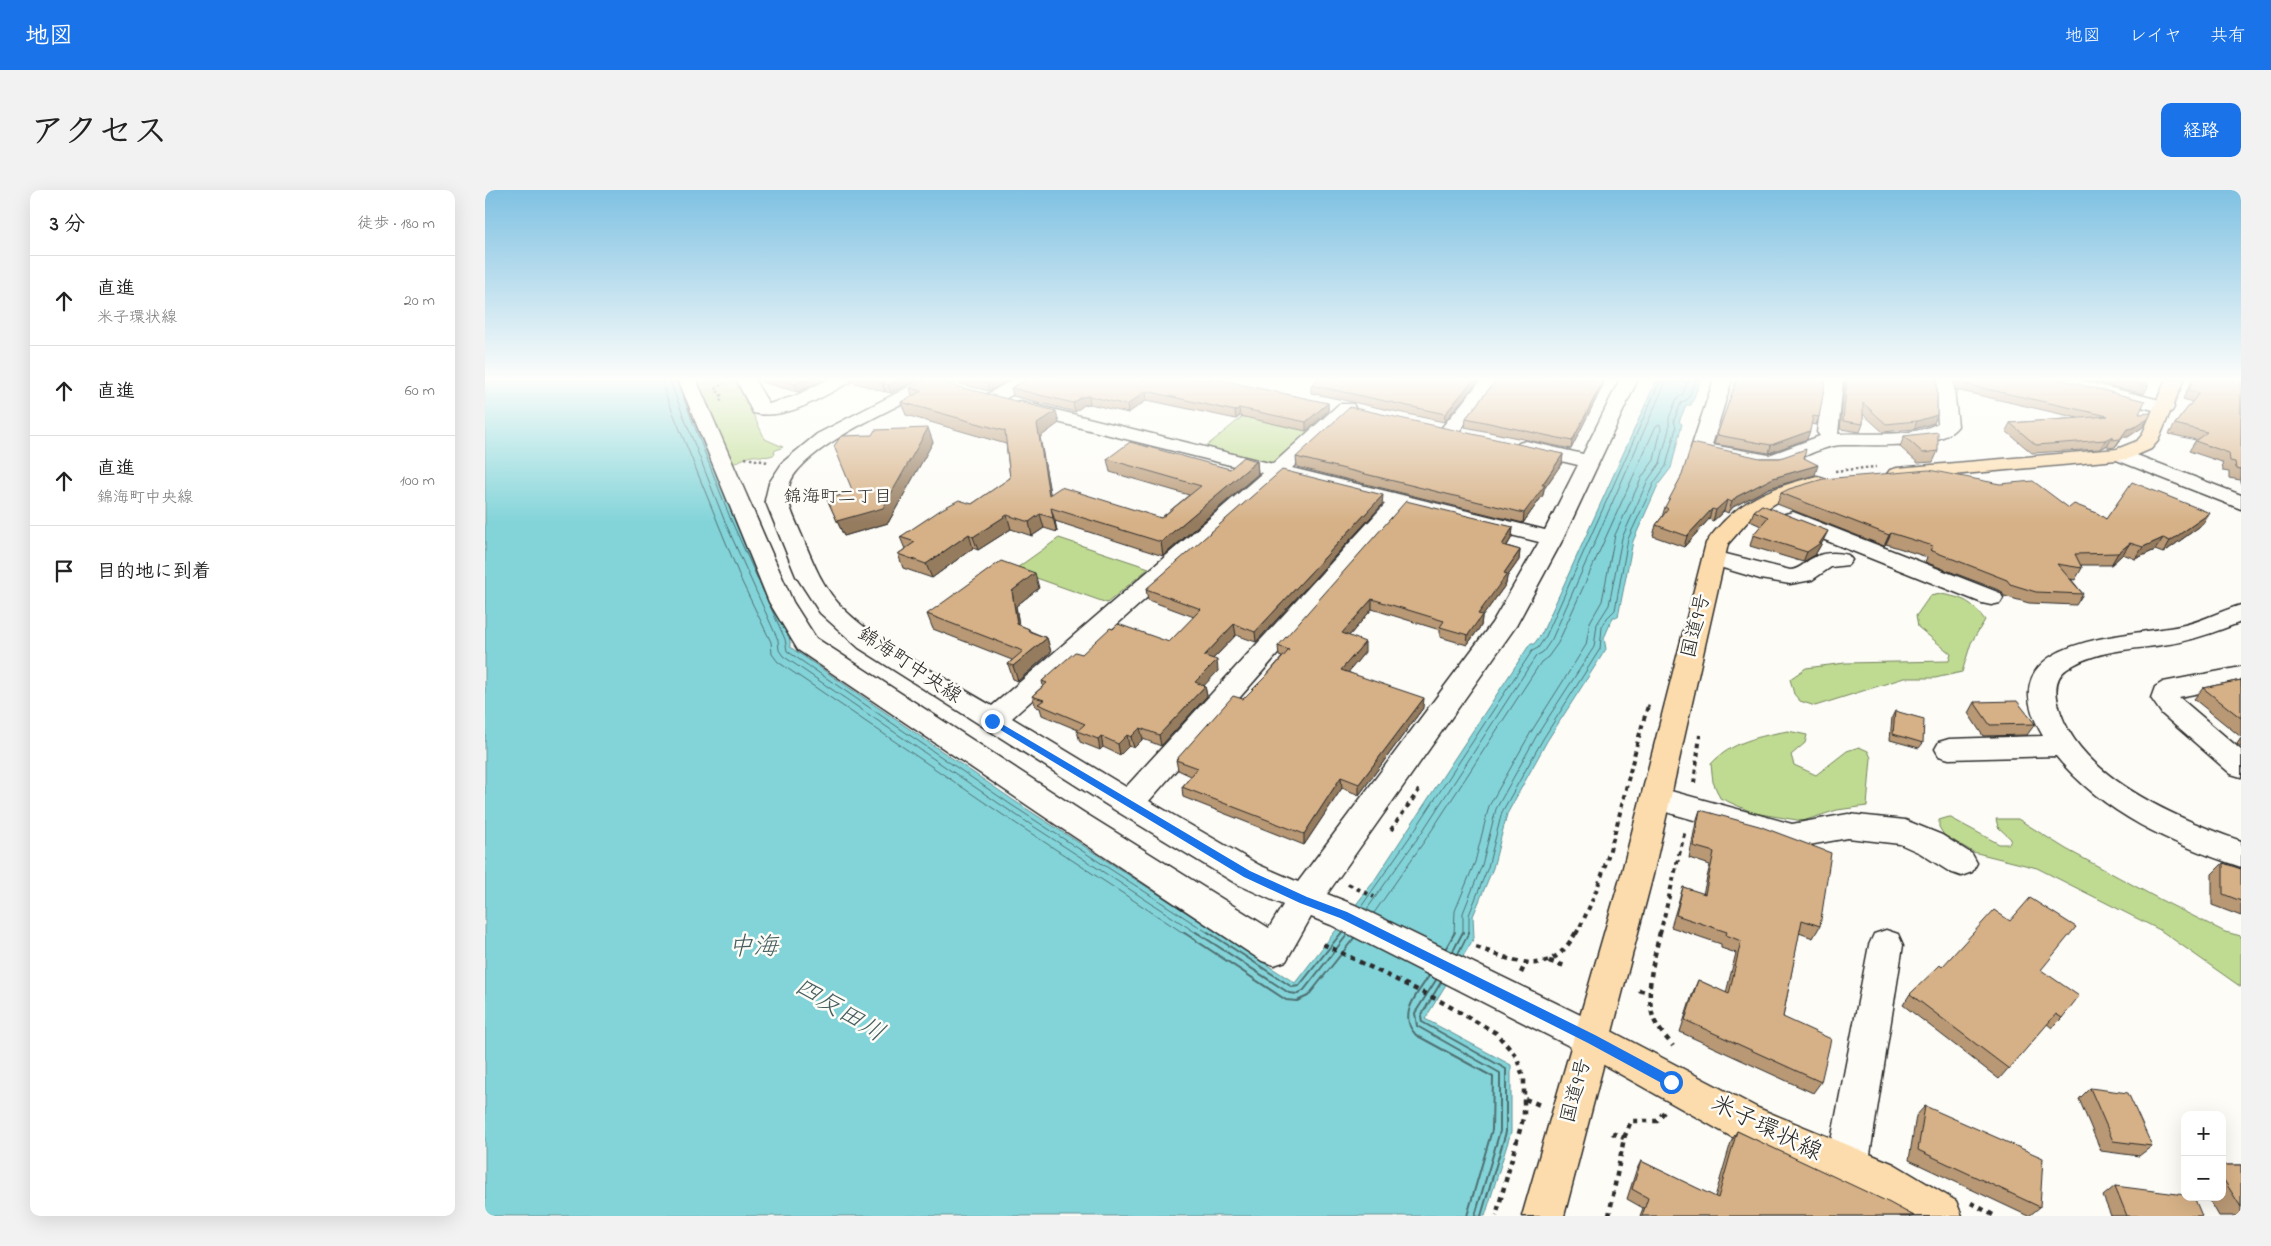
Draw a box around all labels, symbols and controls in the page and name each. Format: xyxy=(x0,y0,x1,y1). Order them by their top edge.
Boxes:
text: 地図 xyxy=(25,20,73,55)
text: 地図 xyxy=(2065,24,2101,50)
text: レイヤ xyxy=(2129,24,2182,50)
text: 共有 xyxy=(2210,24,2246,50)
button: 経路 xyxy=(2161,103,2241,157)
text: アクセス xyxy=(30,108,168,159)
text: 3 分 xyxy=(50,210,85,240)
text: 徒歩 · 180 m xyxy=(357,212,435,236)
text: 直進 xyxy=(97,276,135,303)
icon: ahead xyxy=(50,287,78,315)
text: 20 m xyxy=(404,289,435,313)
text: 米子環状線 xyxy=(97,306,177,330)
icon: ahead xyxy=(50,377,78,405)
text: 直進 xyxy=(97,379,135,406)
text: 60 m xyxy=(405,379,435,403)
text: 直進 xyxy=(97,456,135,483)
icon: ahead xyxy=(50,467,78,495)
text: 100 m xyxy=(400,469,435,493)
district label: 錦海町二丁目 xyxy=(784,485,892,511)
text: 錦海町中央線 xyxy=(97,486,193,510)
icon: arrive xyxy=(50,557,78,585)
text: 目的地に到着 xyxy=(97,559,211,586)
street label: 国道9号 xyxy=(1675,590,1719,662)
street label: 錦海町中央線 xyxy=(851,620,967,712)
route end xyxy=(981,710,1004,733)
water label: 中海 xyxy=(728,930,780,966)
water label: 四反田川 xyxy=(787,970,891,1052)
street label: 国道9号 xyxy=(1554,1055,1600,1127)
route start xyxy=(1660,1071,1683,1094)
street label: 米子環状線 xyxy=(1704,1087,1828,1171)
map controls xyxy=(2181,1111,2226,1201)
button: + xyxy=(2181,1111,2226,1156)
button: − xyxy=(2181,1156,2226,1201)

